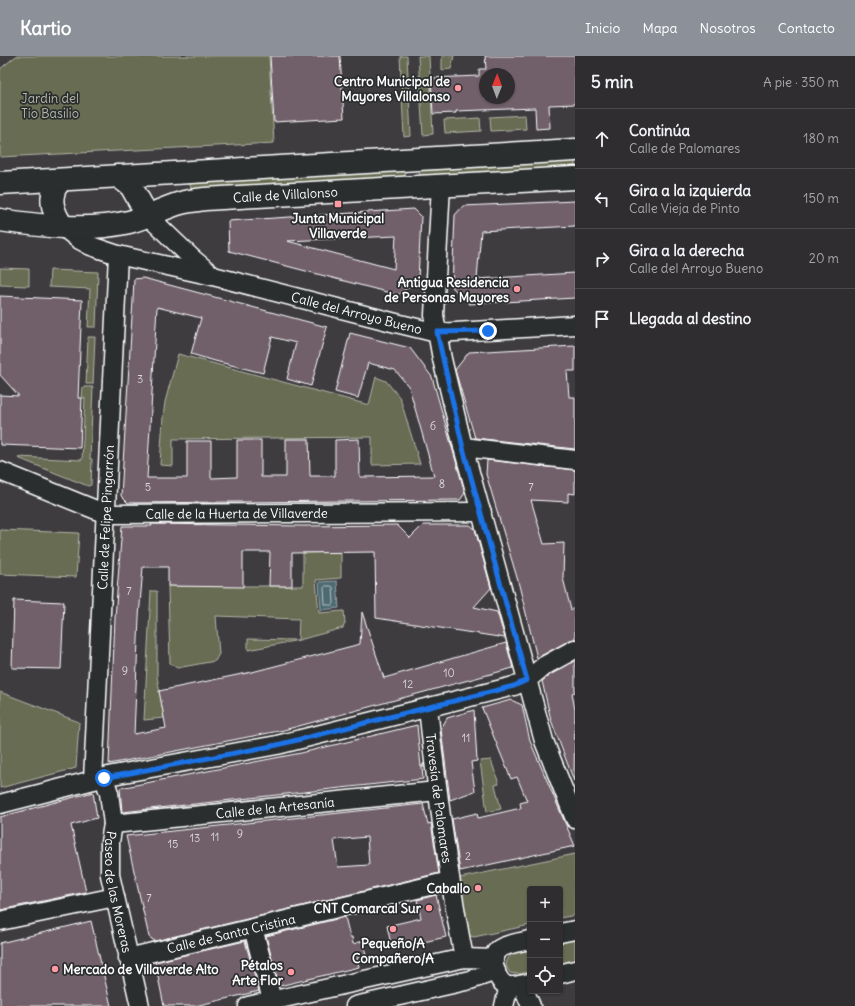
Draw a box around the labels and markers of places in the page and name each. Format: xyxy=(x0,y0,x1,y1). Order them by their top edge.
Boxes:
place label: Centro Municipal de Mayores Villalonso xyxy=(334,73,450,105)
marker: Centro Municipal de Mayores Villalonso xyxy=(453,83,463,93)
marker: Junta Municipal Villaverde xyxy=(333,199,343,209)
place label: Junta Municipal Villaverde xyxy=(292,210,384,242)
place label: Antigua Residencia de Personas Mayores xyxy=(384,274,510,306)
marker: Antigua Residencia de Personas Mayores xyxy=(512,284,522,294)
place label: Caballo xyxy=(426,880,470,897)
marker: Caballo xyxy=(473,883,483,893)
place label: CNT Comarcal Sur xyxy=(314,900,422,917)
marker: CNT Comarcal Sur xyxy=(424,903,434,913)
marker: Pequeño/A Compañero/A xyxy=(388,924,398,934)
place label: Pequeño/A Compañero/A xyxy=(352,935,435,967)
place label: Pétalos Arte Flor xyxy=(232,957,284,989)
place label: Mercado de Villaverde Alto xyxy=(63,961,219,978)
marker: Mercado de Villaverde Alto xyxy=(50,964,60,974)
marker: Pétalos Arte Flor xyxy=(286,967,296,977)

